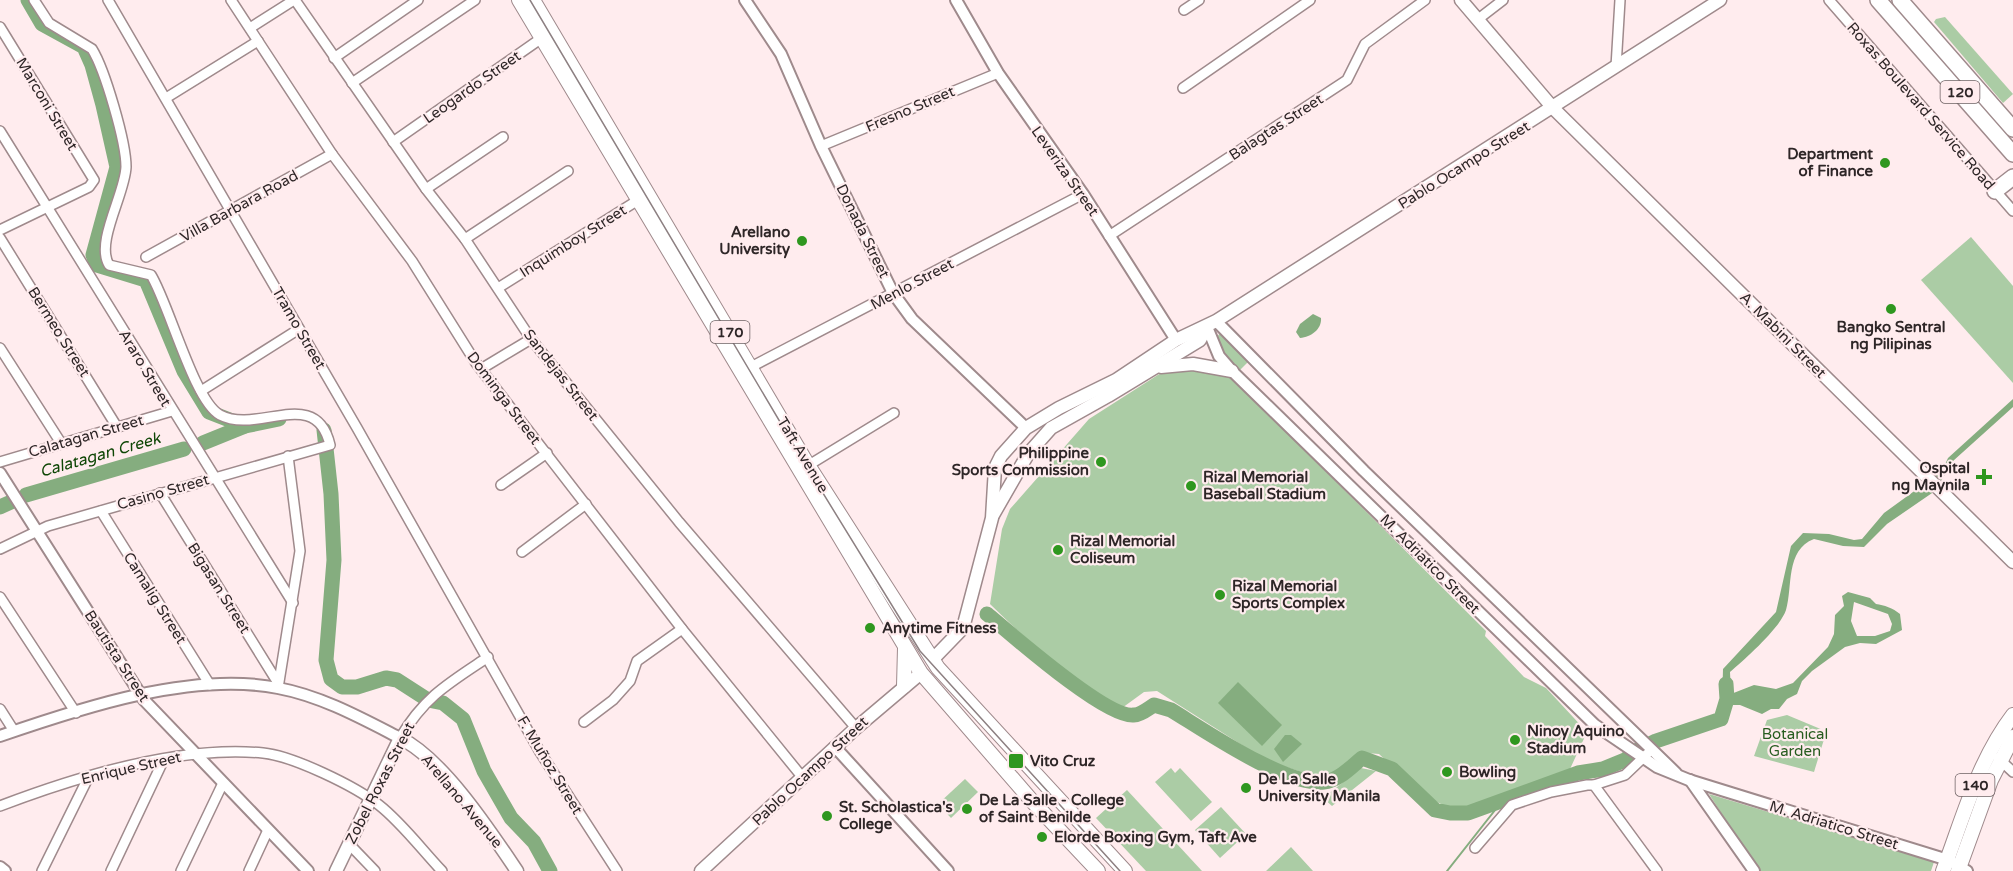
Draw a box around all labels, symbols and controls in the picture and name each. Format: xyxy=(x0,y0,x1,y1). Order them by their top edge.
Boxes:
street label: Roxas Boulevard Service Road xyxy=(1843,18,1999,194)
street label: Leogardo Street xyxy=(420,46,524,127)
street label: Marconi Street xyxy=(12,54,82,154)
road number: 120 xyxy=(1940,81,1980,103)
street label: Fresno Street xyxy=(863,82,957,136)
street label: Balagtas Street xyxy=(1226,90,1327,164)
street label: Pablo Ocampo Street xyxy=(1395,117,1533,213)
street label: Leveriza Street xyxy=(1027,123,1103,220)
place label: Department of Finance xyxy=(1787,145,1874,180)
marker: Department of Finance xyxy=(1878,156,1892,170)
street label: Villa Barbara Road xyxy=(177,166,301,246)
street label: Donada Street xyxy=(832,181,894,281)
street label: Inquimboy Street xyxy=(516,201,630,281)
place label: Arellano University xyxy=(719,223,790,259)
marker: Arellano University xyxy=(795,234,809,248)
street label: Menlo Street xyxy=(867,254,957,313)
street label: Bermeo Street xyxy=(24,284,94,381)
street label: Tramo Street xyxy=(268,284,330,373)
street label: A. Mabini Street xyxy=(1736,288,1830,382)
marker: Bangko Sentral ng Pilipinas xyxy=(1884,302,1898,316)
place label: Bangko Sentral ng Pilipinas xyxy=(1837,318,1945,354)
road number: 170 xyxy=(710,321,750,343)
street label: Araro Street xyxy=(115,326,175,410)
street label: Sandejas Street xyxy=(520,326,602,424)
street label: Dominga Street xyxy=(463,348,545,448)
street label: Calatagan Street xyxy=(26,411,146,461)
street label: Taft Avenue xyxy=(773,414,833,496)
water label: Calatagan Creek xyxy=(37,428,164,482)
place label: Philippine Sports Commission xyxy=(952,444,1090,480)
marker: Philippine Sports Commission xyxy=(1094,455,1108,469)
place label: Ospital ng Maynila xyxy=(1892,459,1970,495)
place label: Rizal Memorial Baseball Stadium xyxy=(1203,468,1326,503)
marker: Ospital ng Maynila xyxy=(1975,468,1993,486)
street label: Casino Street xyxy=(115,470,211,514)
marker: Rizal Memorial Baseball Stadium xyxy=(1184,479,1198,493)
street label: M. Adriatico Street xyxy=(1376,510,1484,618)
place label: Rizal Memorial Coliseum xyxy=(1070,532,1175,567)
street label: Bigasan Street xyxy=(184,539,254,637)
marker: Rizal Memorial Coliseum xyxy=(1051,543,1065,557)
street label: Camalig Street xyxy=(120,549,191,647)
place label: Rizal Memorial Sports Complex xyxy=(1232,577,1345,613)
marker: Rizal Memorial Sports Complex xyxy=(1213,588,1227,602)
street label: Bautista Street xyxy=(81,607,153,705)
place label: Anytime Fitness xyxy=(882,619,997,638)
marker: Anytime Fitness xyxy=(863,621,877,635)
street label: F. Muñoz Street xyxy=(513,712,587,818)
street label: Pablo Ocampo Street xyxy=(748,712,872,829)
street label: Zobel Roxas Street xyxy=(341,719,419,847)
place label: Ninoy Aquino Stadium xyxy=(1527,722,1624,757)
park label: Botanical Garden xyxy=(1762,725,1828,760)
marker: Ninoy Aquino Stadium xyxy=(1508,733,1522,747)
street label: Enrique Street xyxy=(79,748,183,788)
street label: Arellano Avenue xyxy=(418,750,506,852)
marker: Vito Cruz xyxy=(1007,752,1025,770)
place label: Vito Cruz xyxy=(1030,752,1096,770)
place label: Bowling xyxy=(1459,763,1516,782)
marker: Bowling xyxy=(1440,765,1454,779)
place label: De La Salle University Manila xyxy=(1258,770,1381,806)
road number: 140 xyxy=(1956,774,1994,796)
marker: De La Salle University Manila xyxy=(1239,781,1253,795)
place label: De La Salle - College of Saint Benilde xyxy=(979,791,1125,826)
street label: M. Adriatico Street xyxy=(1767,797,1901,853)
place label: St. Scholastica's College xyxy=(839,798,953,834)
marker: De La Salle - College of Saint Benilde xyxy=(960,802,974,816)
marker: St. Scholastica's College xyxy=(820,809,834,823)
place label: Elorde Boxing Gym, Taft Ave xyxy=(1054,828,1257,847)
marker: Elorde Boxing Gym, Taft Ave xyxy=(1035,830,1049,844)

